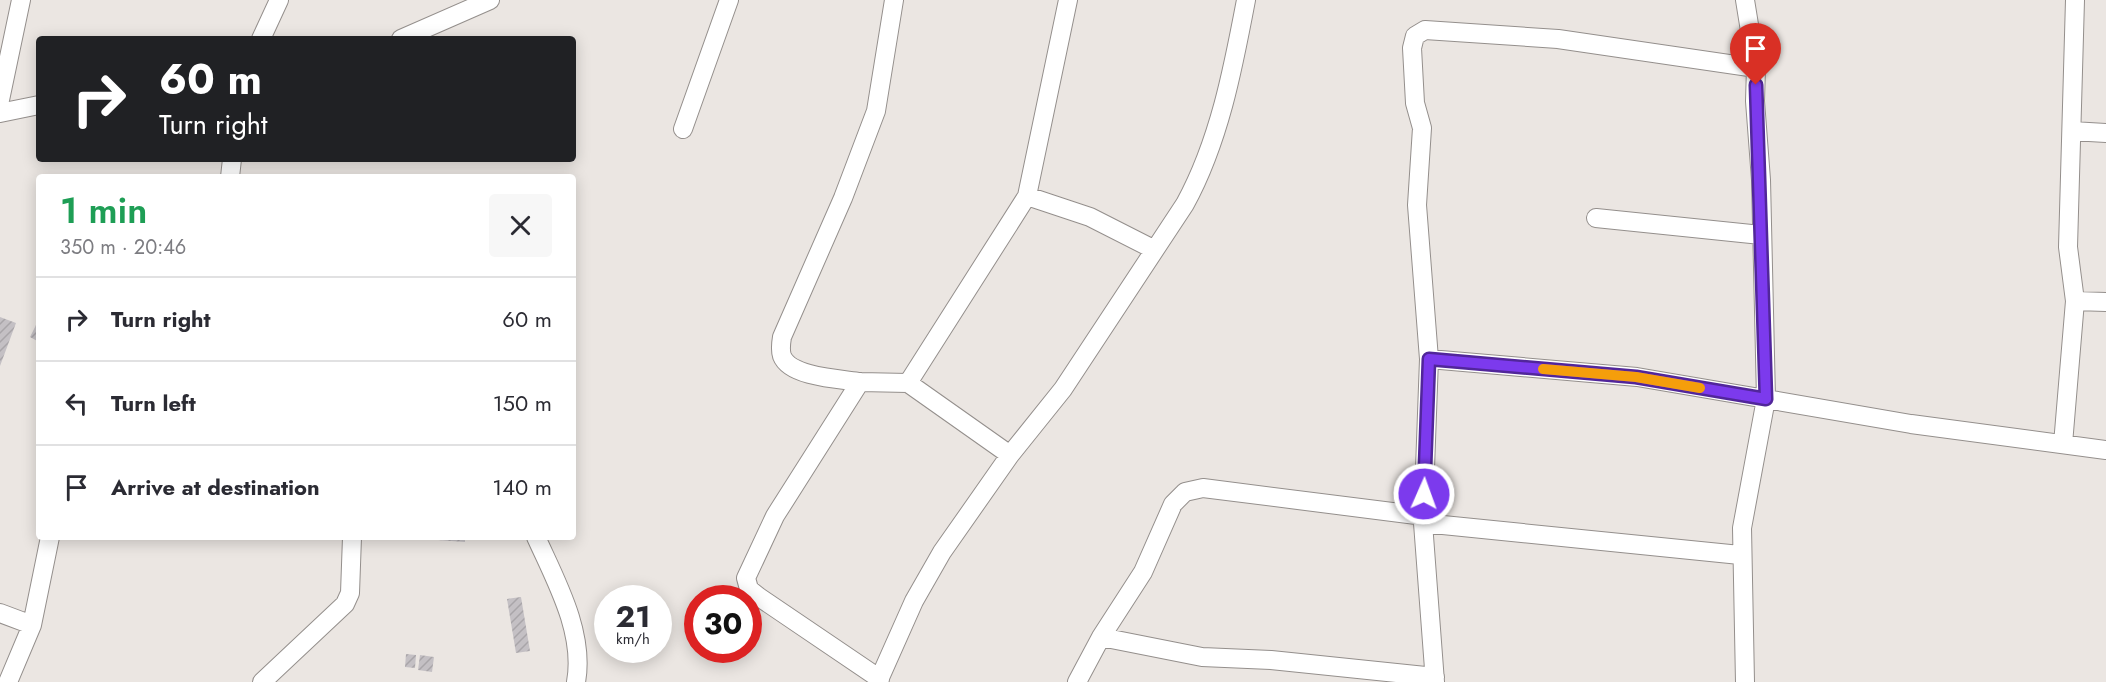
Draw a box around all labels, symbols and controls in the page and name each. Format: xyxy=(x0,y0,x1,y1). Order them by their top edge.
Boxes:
pin xyxy=(1730,23,1781,85)
icon: arrive xyxy=(1739,32,1772,65)
text: 60 m xyxy=(159,49,262,110)
icon: right xyxy=(60,60,138,138)
text: Turn right xyxy=(159,105,267,144)
text: 1 min xyxy=(60,184,147,236)
button: close xyxy=(489,194,552,257)
text: 350 m · 20:46 xyxy=(60,233,186,262)
icon: right xyxy=(60,303,93,336)
text: Turn right xyxy=(111,303,211,335)
text: 60 m xyxy=(502,303,552,335)
icon: left xyxy=(60,387,93,420)
text: Turn left xyxy=(111,387,196,419)
text: 150 m xyxy=(493,387,552,419)
position arrow xyxy=(1392,462,1456,526)
icon: arrive xyxy=(60,471,93,504)
text: Arrive at destination xyxy=(111,471,320,503)
text: 140 m xyxy=(492,471,552,503)
speed limit sign: 30 xyxy=(684,585,762,663)
text: 21 xyxy=(616,595,650,638)
text: km/h xyxy=(616,628,650,650)

